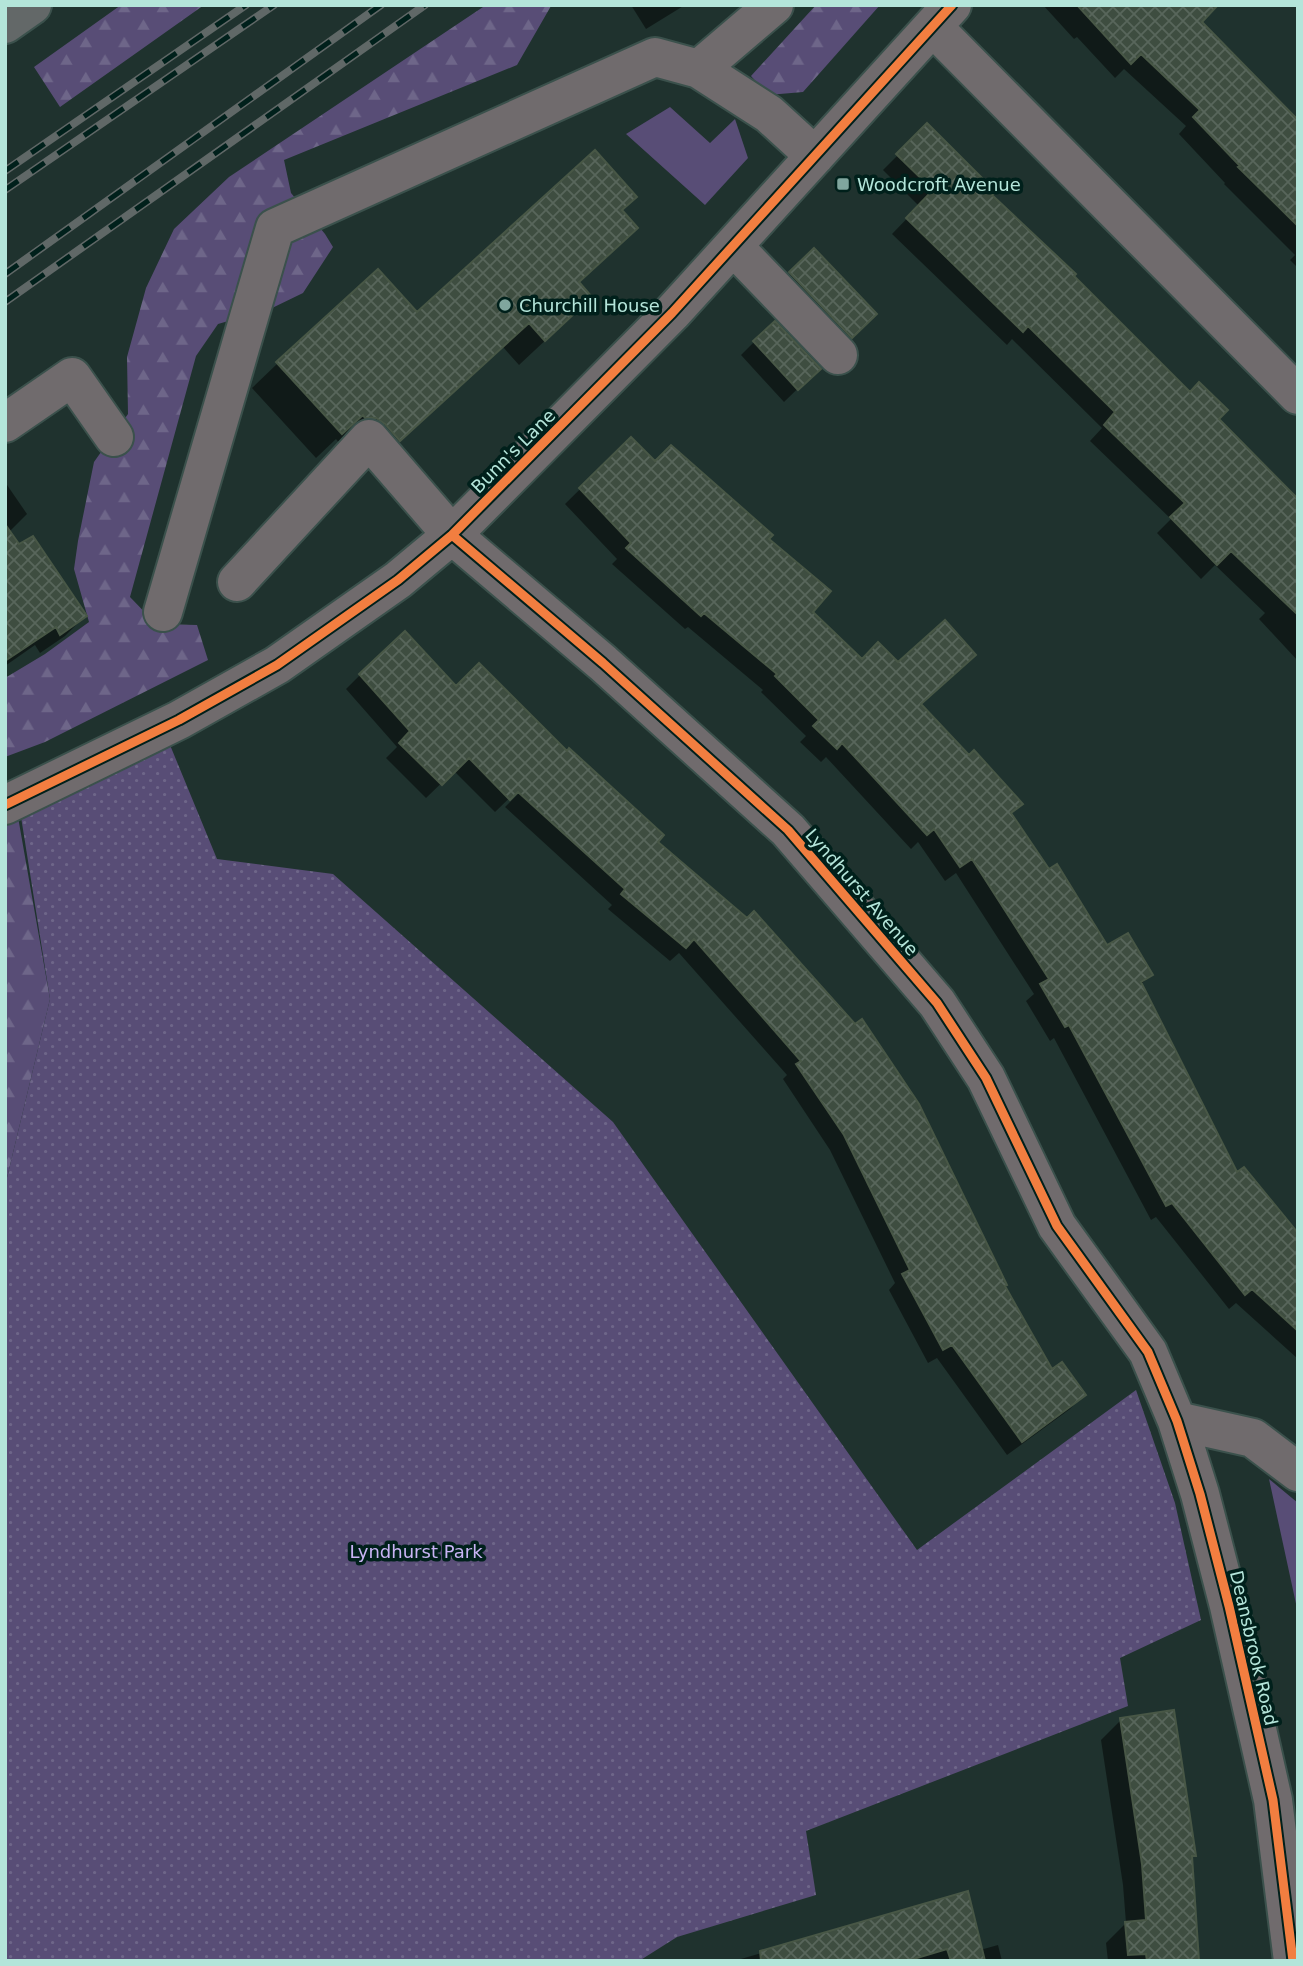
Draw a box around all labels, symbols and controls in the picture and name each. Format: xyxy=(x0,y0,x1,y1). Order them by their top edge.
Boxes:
place label: Woodcroft Avenue xyxy=(857,174,1021,195)
marker: Woodcroft Avenue xyxy=(835,176,851,192)
place label: Churchill House xyxy=(519,295,660,316)
marker: Churchill House xyxy=(497,297,513,313)
street label: Bunn's Lane xyxy=(467,405,559,497)
street label: Lyndhurst Avenue xyxy=(801,824,923,960)
park label: Lyndhurst Park xyxy=(349,1541,483,1562)
street label: Deansbrook Road xyxy=(1226,1568,1282,1728)

